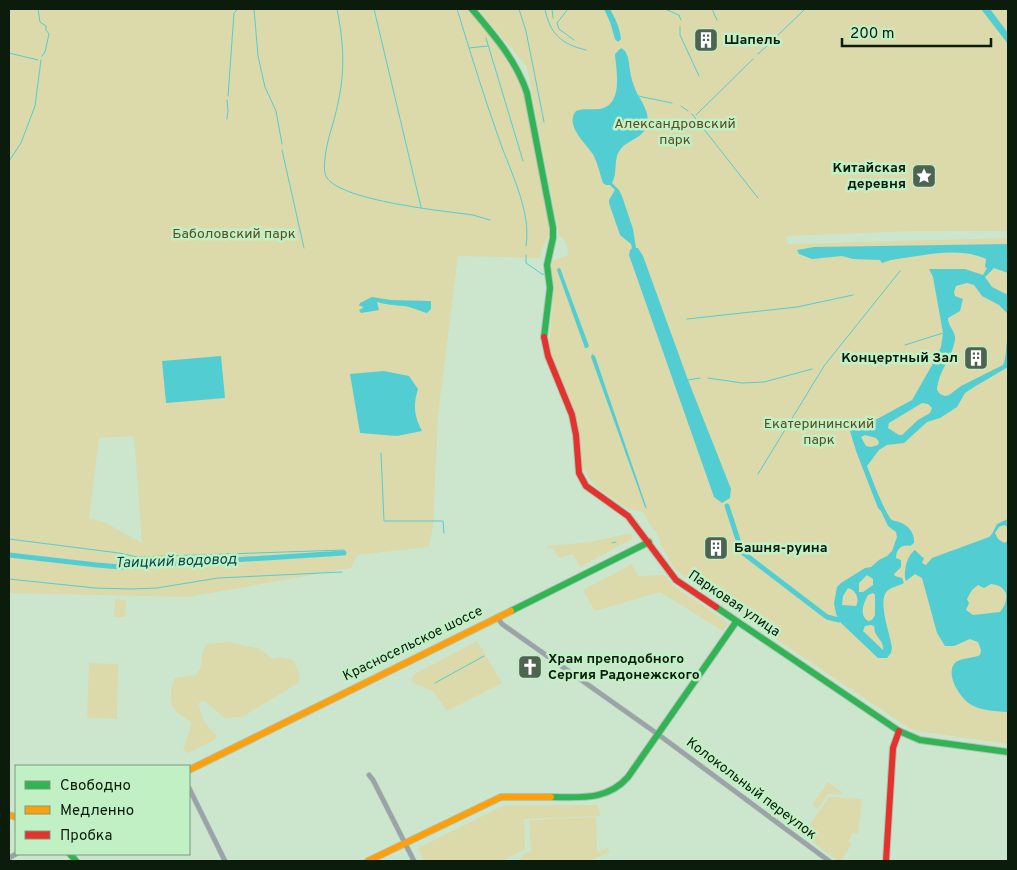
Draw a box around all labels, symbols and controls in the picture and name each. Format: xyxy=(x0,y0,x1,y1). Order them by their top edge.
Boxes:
scale bar xyxy=(842,15,991,47)
text: 200 m xyxy=(850,25,895,44)
building icon: Шапель xyxy=(693,27,719,53)
place label: Шапель xyxy=(724,32,781,49)
park label: Александровский парк xyxy=(614,116,736,149)
place label: Китайская деревня xyxy=(833,160,906,193)
place icon: Китайская деревня xyxy=(911,163,937,189)
park label: Баболовский парк xyxy=(172,226,296,243)
building icon: Концертный Зал xyxy=(963,345,989,371)
place label: Концертный Зал xyxy=(841,350,958,367)
park label: Екатерининский парк xyxy=(764,416,874,449)
building icon: Башня-руина xyxy=(703,535,729,561)
place label: Башня-руина xyxy=(734,540,828,557)
water label: Таицкий водовод xyxy=(115,550,237,574)
street label: Парковая улица xyxy=(685,567,783,641)
street label: Красносельское шоссе xyxy=(340,603,486,685)
place label: Храм преподобного Сергия Радонежского xyxy=(548,651,700,684)
church icon: Храм преподобного Сергия Радонежского xyxy=(517,654,543,680)
street label: Колокольный переулок xyxy=(682,734,820,844)
legend xyxy=(15,765,190,855)
text: Свободно xyxy=(60,777,131,796)
text: Медленно xyxy=(60,802,134,821)
text: Пробка xyxy=(60,827,112,846)

